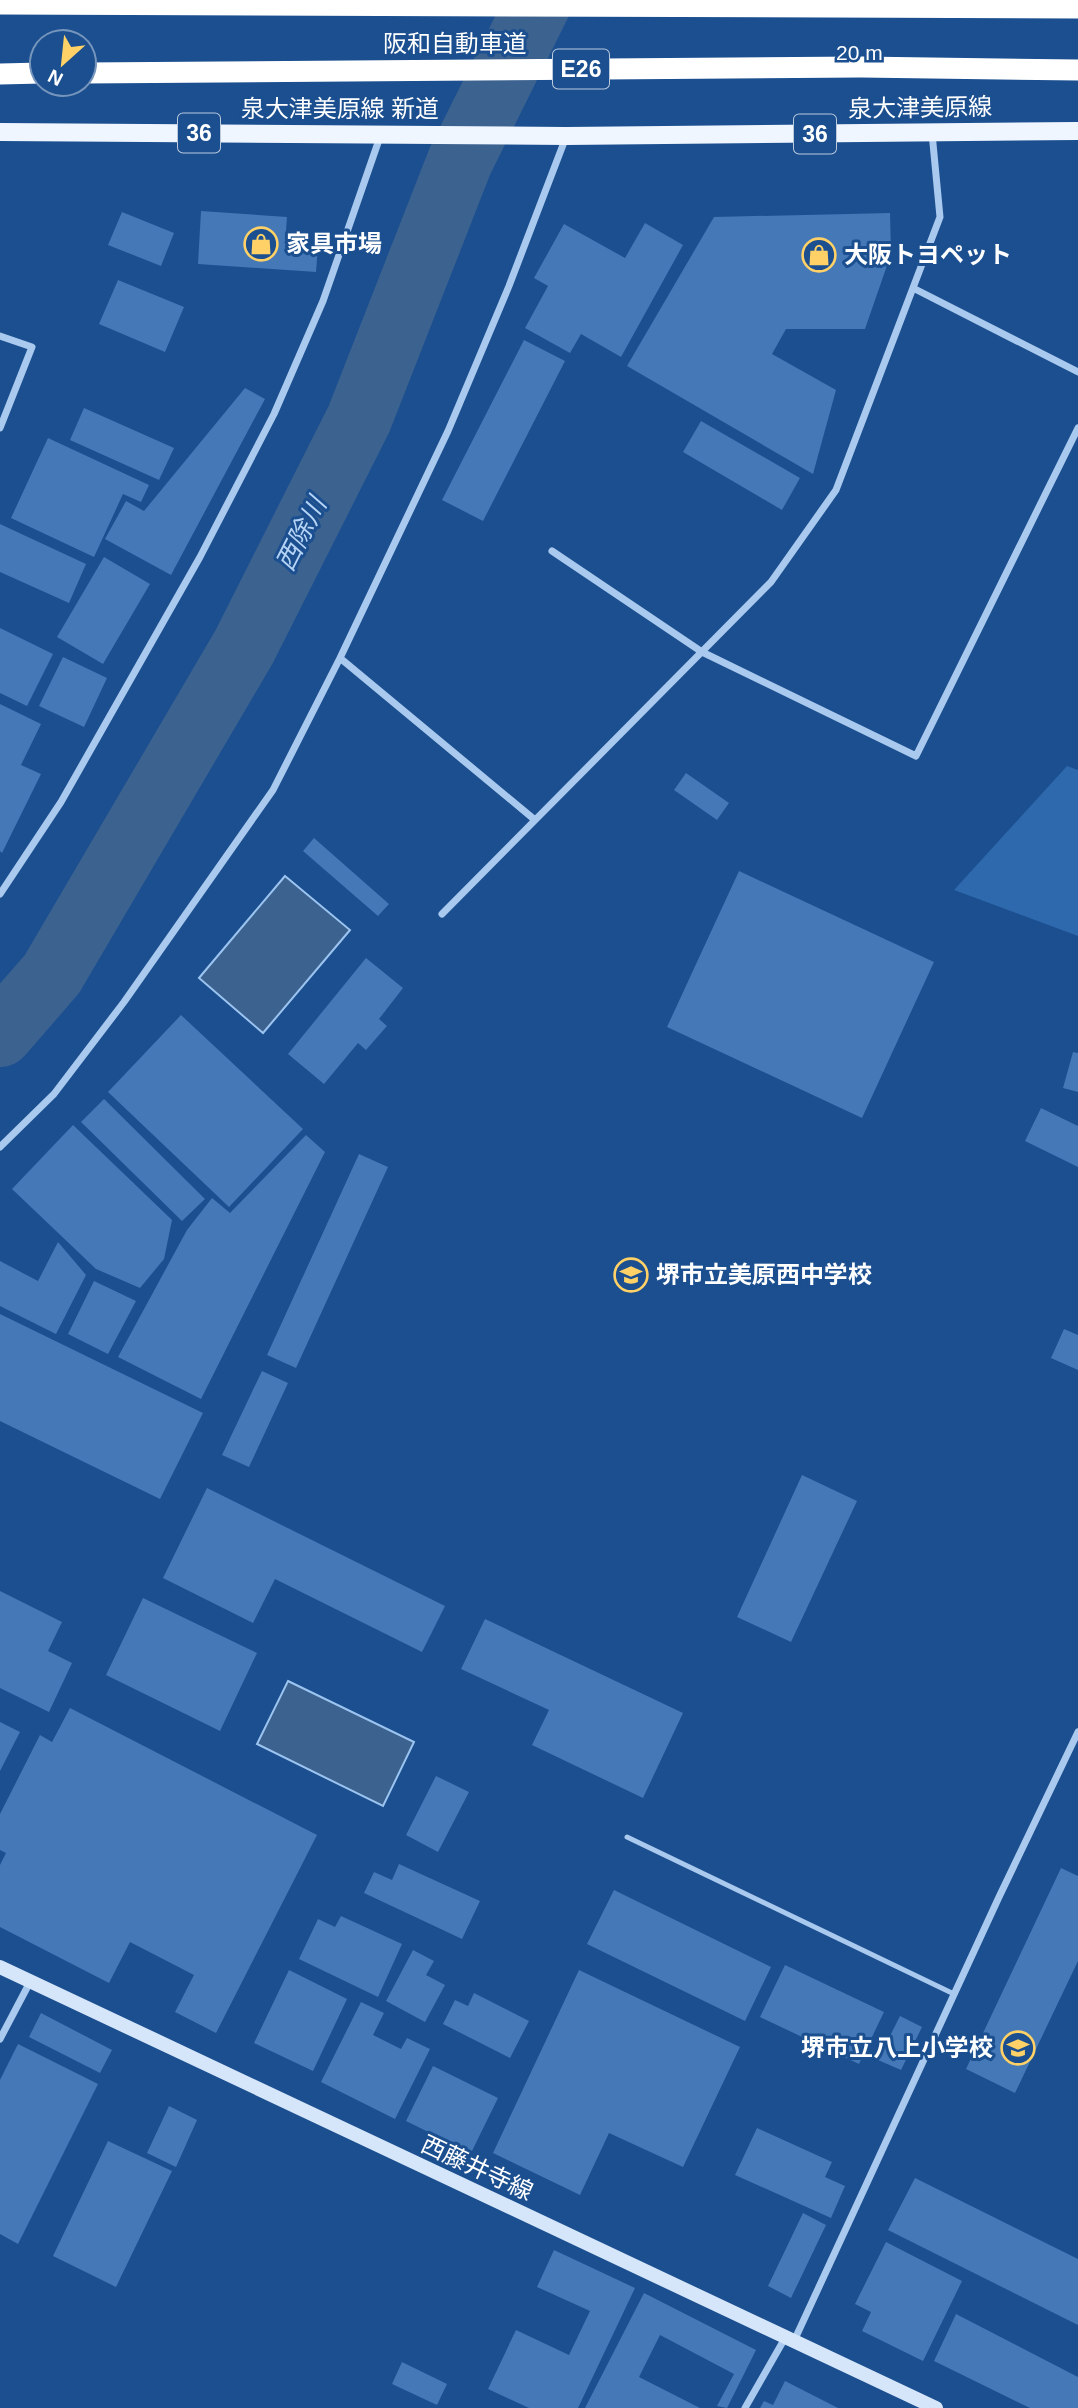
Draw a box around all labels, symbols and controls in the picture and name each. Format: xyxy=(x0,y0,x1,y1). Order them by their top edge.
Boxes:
north arrow xyxy=(28,28,98,98)
scale bar xyxy=(826,28,938,72)
street label: 阪和自動車道 xyxy=(383,30,527,57)
text: 20 m xyxy=(836,41,883,64)
road number: E26 xyxy=(553,50,609,88)
text: N xyxy=(45,65,66,90)
street label: 泉大津美原線 xyxy=(848,93,992,122)
street label: 泉大津美原線 新道 xyxy=(241,95,439,122)
road number: 36 xyxy=(178,114,220,152)
road number: 36 xyxy=(794,114,836,154)
shop icon: 家具市場 xyxy=(242,225,280,263)
place label: 家具市場 xyxy=(286,230,382,257)
shop icon: 大阪トヨペット xyxy=(800,236,838,274)
place label: 大阪トヨペット xyxy=(844,241,1012,268)
water label: 西除川 xyxy=(270,490,333,576)
school or university icon: 堺市立美原西中学校 xyxy=(612,1256,650,1294)
place label: 堺市立美原西中学校 xyxy=(656,1261,872,1288)
school or university icon: 堺市立八上小学校 xyxy=(999,2029,1037,2067)
place label: 堺市立八上小学校 xyxy=(801,2034,993,2061)
street label: 西藤井寺線 xyxy=(417,2130,537,2205)

